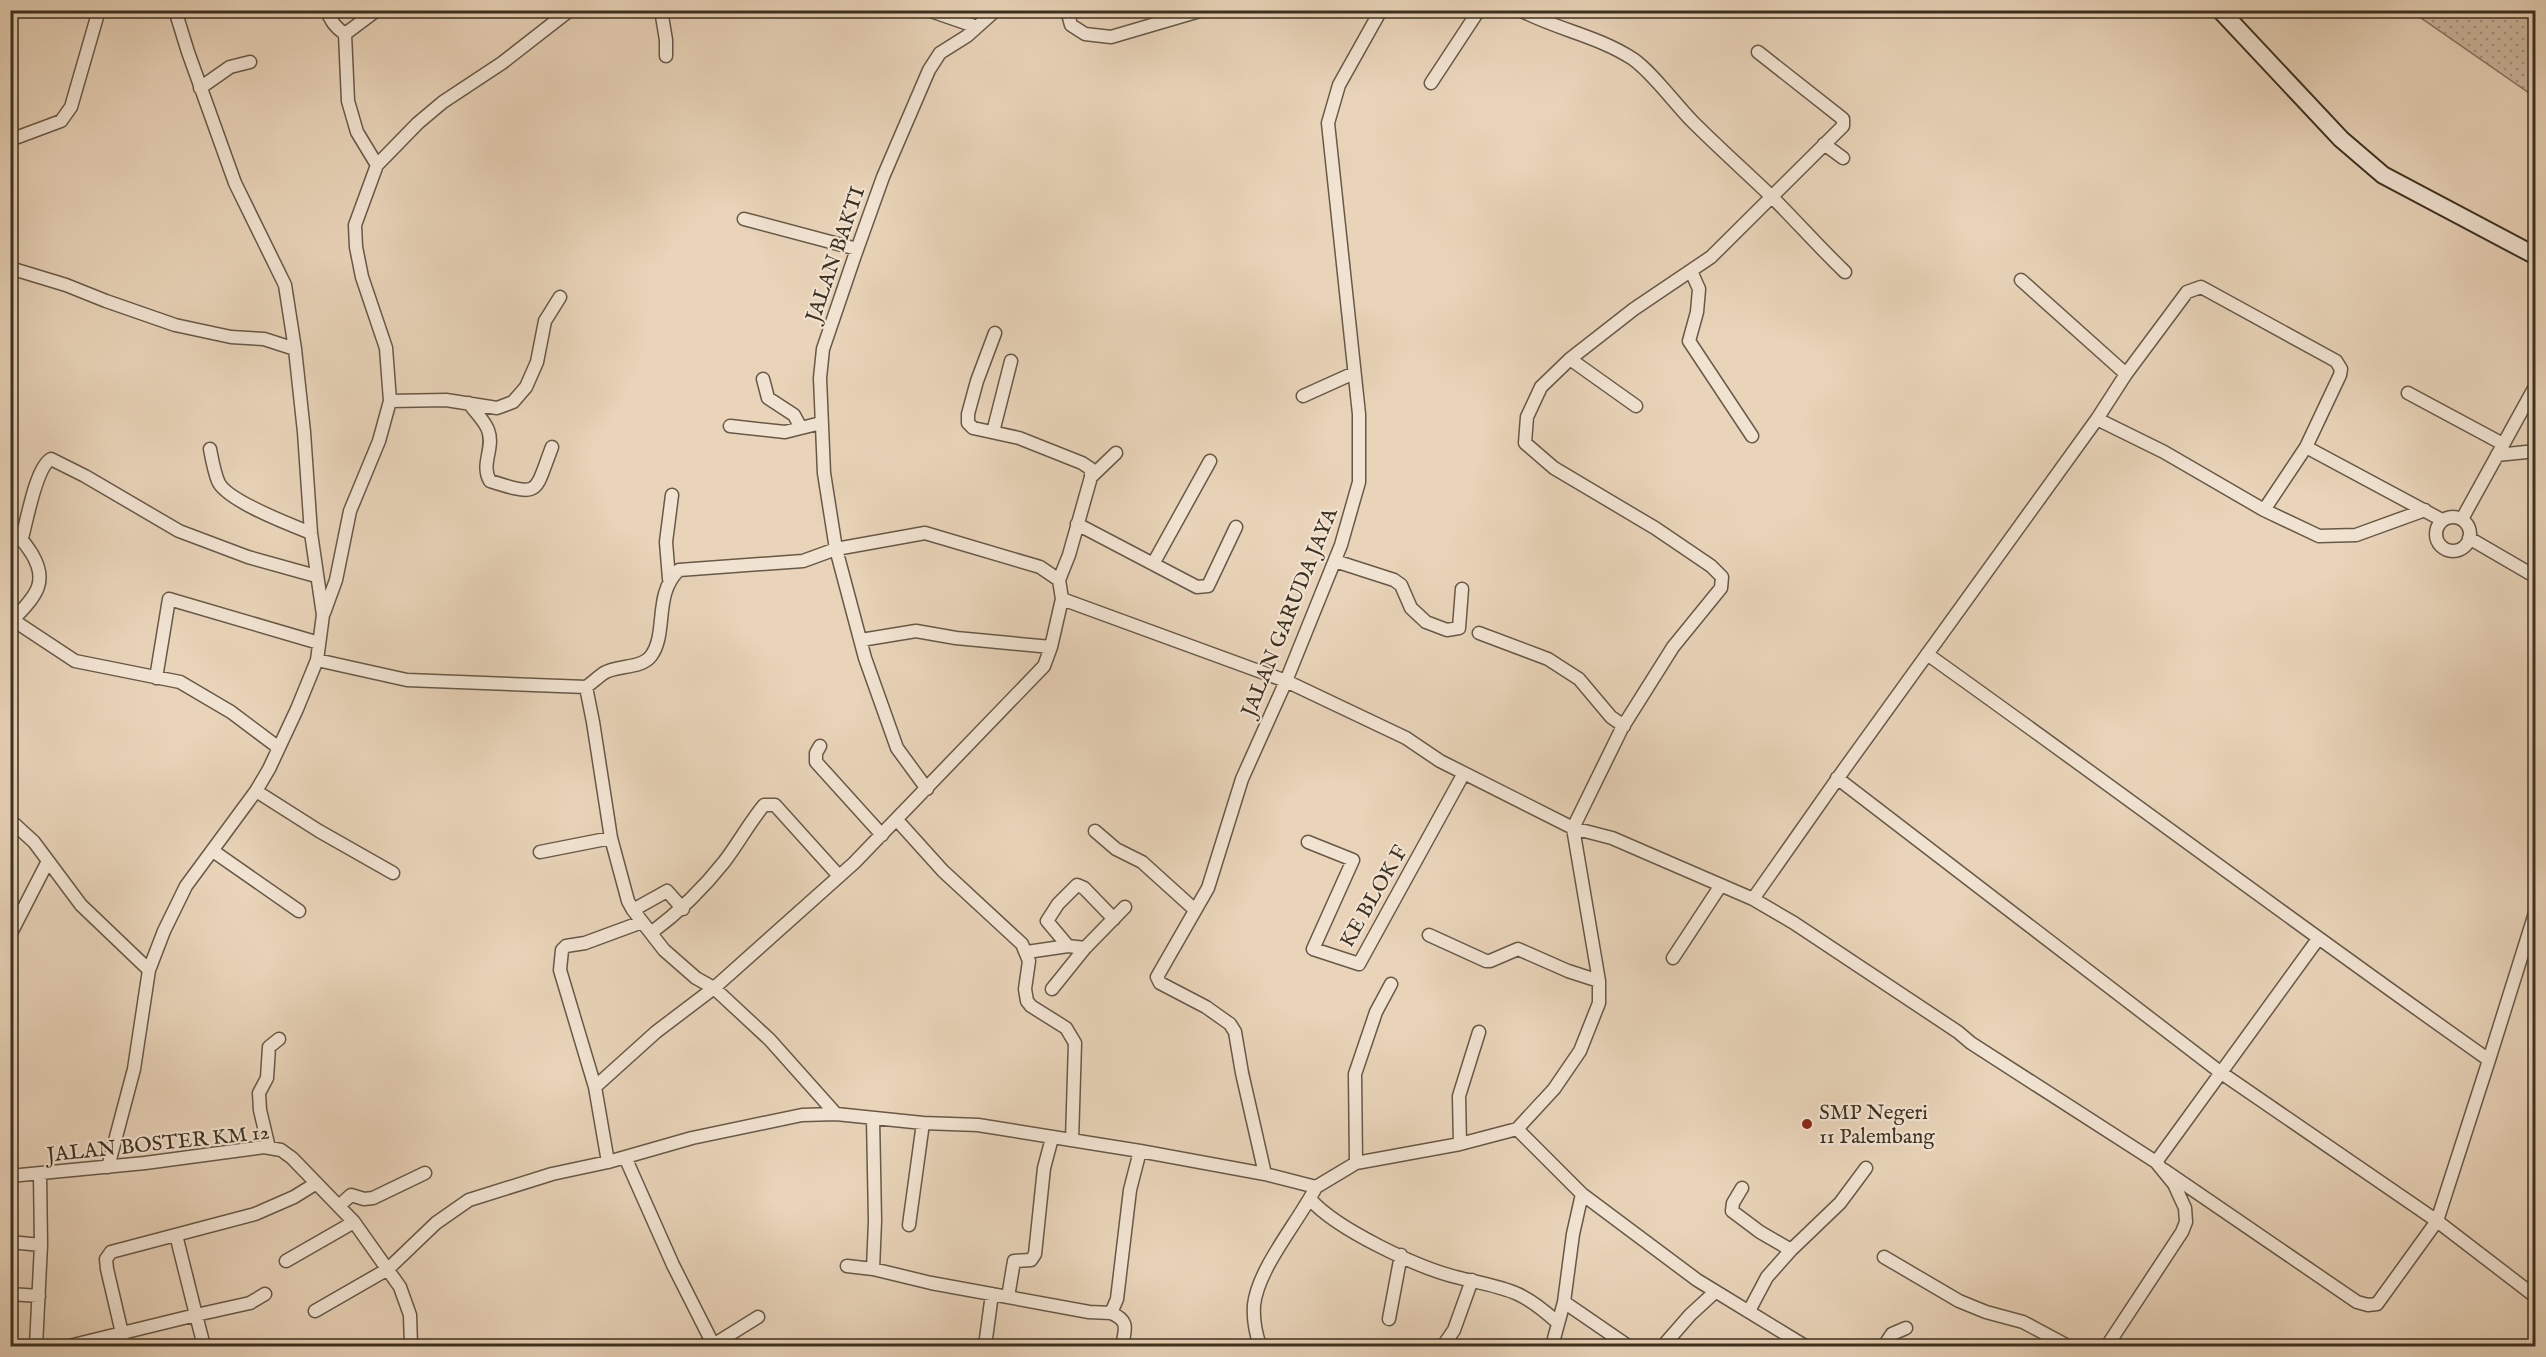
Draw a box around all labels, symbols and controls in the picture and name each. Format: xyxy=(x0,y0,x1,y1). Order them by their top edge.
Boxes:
street label: JALAN BAKTI xyxy=(800,183,872,328)
street label: JALAN GARUDA JAYA xyxy=(1235,503,1345,723)
street label: KE BLOK F xyxy=(1334,841,1414,953)
place label: SMP Negeri 11 Palembang xyxy=(1819,1100,1935,1151)
marker: SMP Negeri 11 Palembang xyxy=(1800,1117,1814,1131)
street label: JALAN BOSTER KM 12 xyxy=(44,1119,271,1170)

